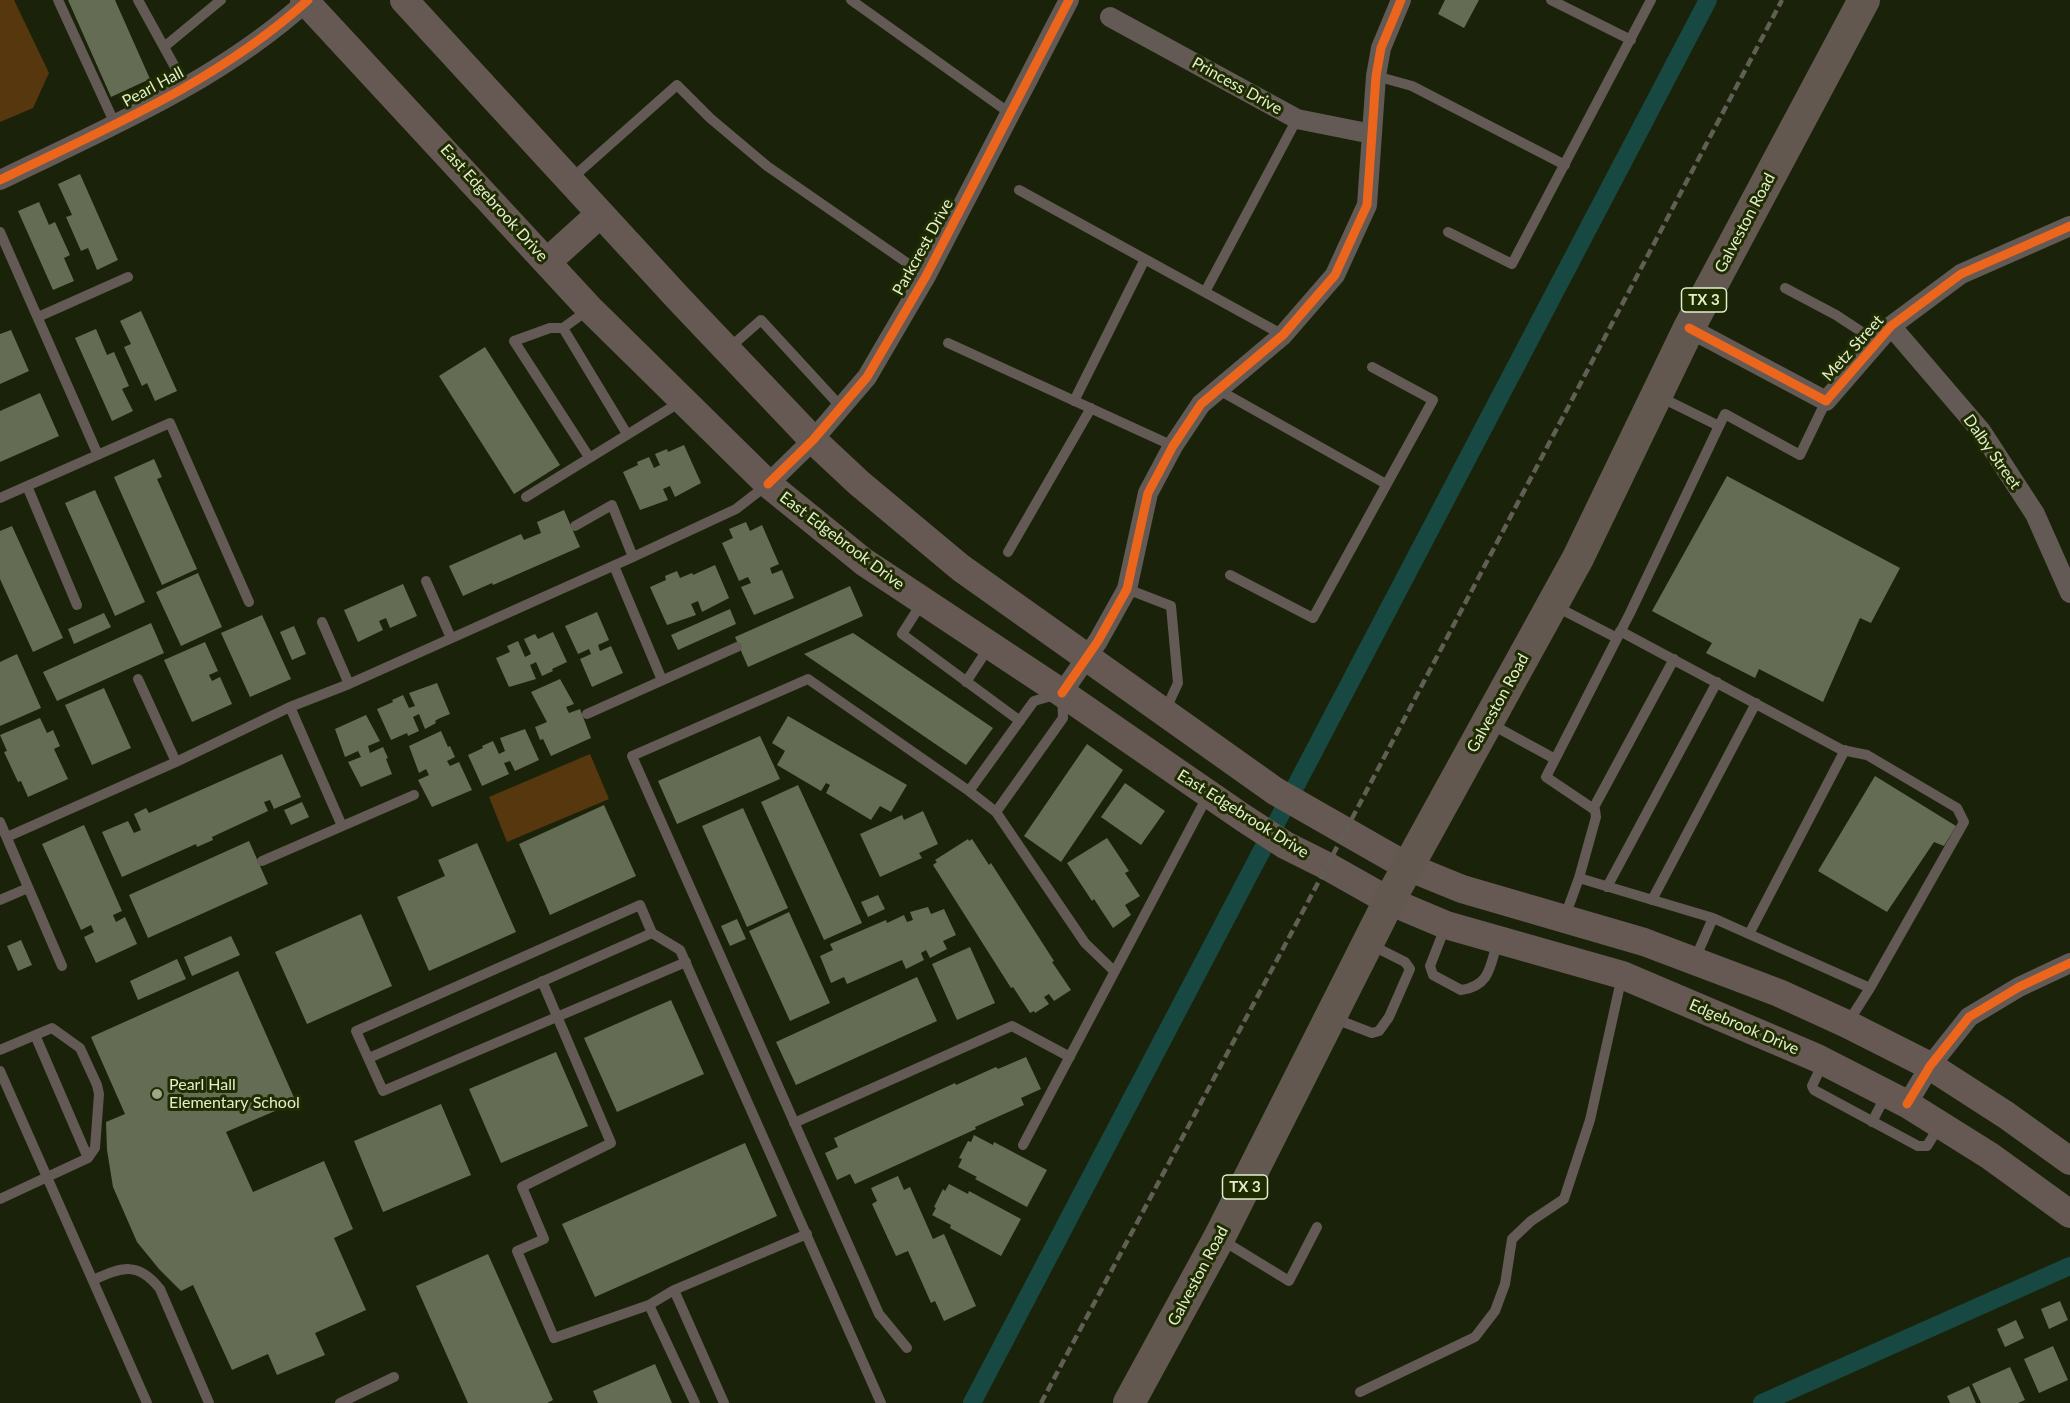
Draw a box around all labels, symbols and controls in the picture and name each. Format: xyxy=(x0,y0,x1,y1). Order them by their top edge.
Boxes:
street label: Princess Drive xyxy=(1189,53,1285,119)
street label: Pearl Hall xyxy=(119,63,187,111)
street label: East Edgebrook Drive xyxy=(436,140,552,266)
street label: Galveston Road xyxy=(1711,170,1779,276)
street label: Parkcrest Drive xyxy=(889,195,957,299)
road number: TX 3 xyxy=(1682,288,1726,312)
street label: Metz Street xyxy=(1818,311,1888,385)
street label: Dalby Street xyxy=(1959,411,2025,493)
street label: East Edgebrook Drive xyxy=(776,488,908,594)
street label: Galveston Road xyxy=(1463,650,1533,756)
street label: East Edgebrook Drive xyxy=(1174,766,1312,862)
street label: Edgebrook Drive xyxy=(1686,995,1802,1059)
place label: Pearl Hall Elementary School xyxy=(169,1075,300,1113)
marker: Pearl Hall Elementary School xyxy=(150,1087,164,1101)
road number: TX 3 xyxy=(1222,1175,1268,1199)
street label: Galveston Road xyxy=(1164,1223,1232,1329)

